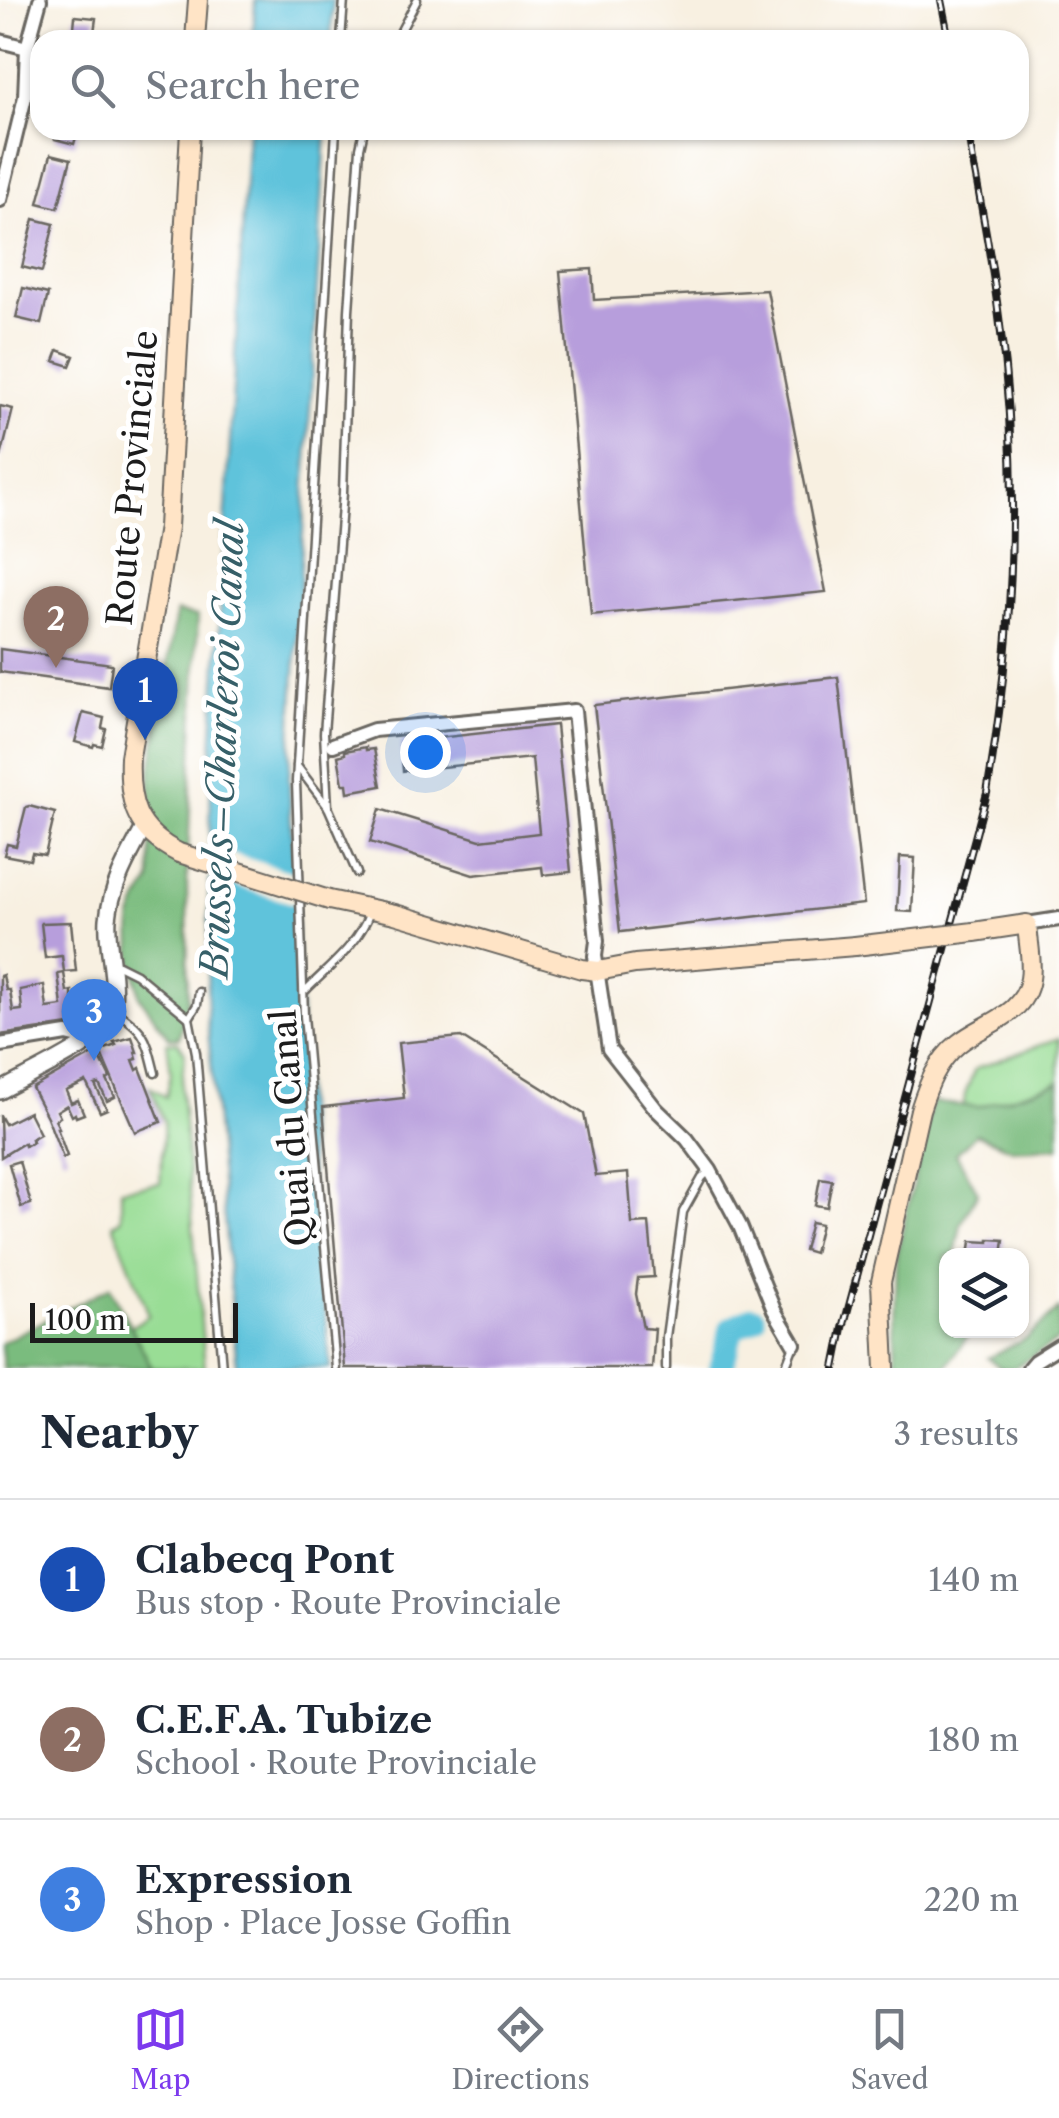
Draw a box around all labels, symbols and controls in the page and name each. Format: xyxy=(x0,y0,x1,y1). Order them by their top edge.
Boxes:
search box xyxy=(30,30,1029,140)
icon: search xyxy=(65,58,120,113)
text: Search here xyxy=(145,62,360,109)
street label: Route Provinciale xyxy=(98,328,166,628)
water label: Brussels–Charleroi Canal xyxy=(190,516,254,982)
pin: 2 xyxy=(23,586,88,668)
pin: 1 xyxy=(112,658,178,740)
your location xyxy=(400,727,451,778)
pin: 3 xyxy=(62,978,126,1061)
street label: Quai du Canal xyxy=(261,1008,321,1248)
map controls xyxy=(939,1248,1029,1338)
button: layers xyxy=(939,1248,1029,1338)
scale bar xyxy=(30,1298,238,1342)
text: 100 m xyxy=(45,1303,126,1337)
text: Nearby xyxy=(40,1407,198,1459)
text: 3 results xyxy=(893,1414,1019,1453)
text: Clabecq Pont xyxy=(135,1536,394,1583)
text: 1 xyxy=(65,1560,80,1599)
text: 140 m xyxy=(928,1560,1019,1599)
text: Bus stop · Route Provinciale xyxy=(135,1583,561,1622)
text: C.E.F.A. Tubize xyxy=(135,1696,432,1743)
text: 2 xyxy=(63,1720,82,1759)
text: 180 m xyxy=(928,1720,1019,1759)
text: School · Route Provinciale xyxy=(135,1743,537,1782)
text: Expression xyxy=(135,1856,353,1903)
text: 3 xyxy=(63,1880,82,1919)
text: 220 m xyxy=(924,1880,1019,1919)
text: Shop · Place Josse Goffin xyxy=(135,1903,511,1942)
tab: Map xyxy=(130,2002,191,2096)
tab: Directions xyxy=(451,2002,590,2096)
tab: Saved xyxy=(851,2002,929,2096)

